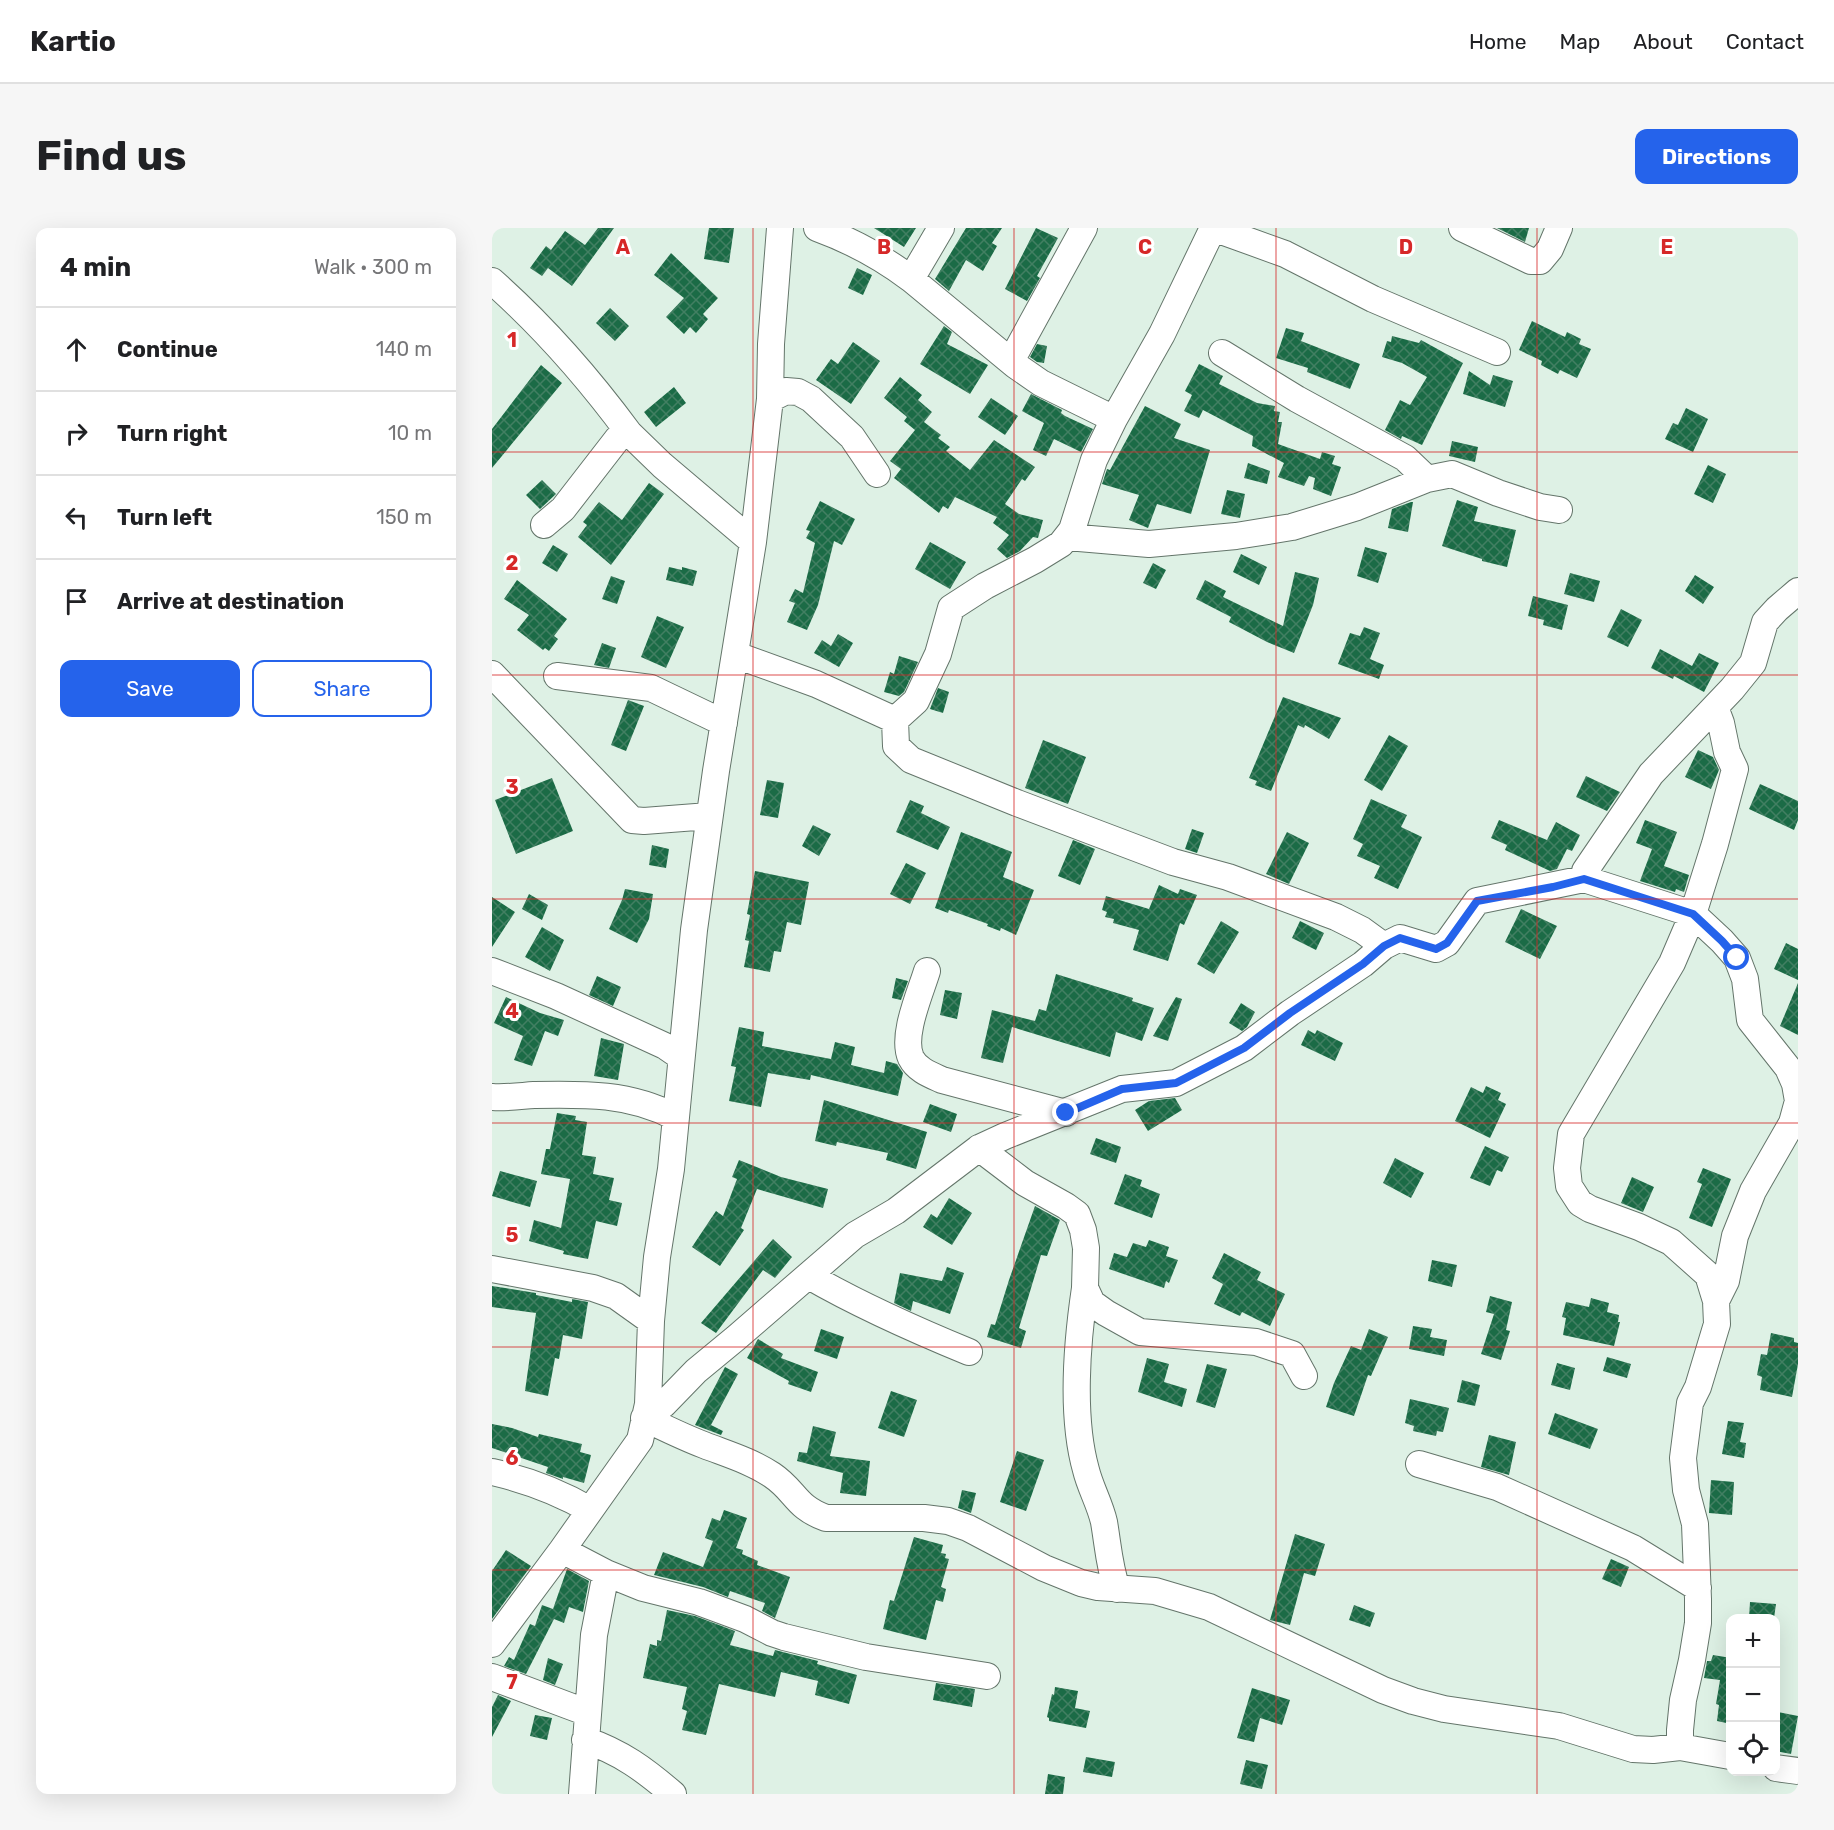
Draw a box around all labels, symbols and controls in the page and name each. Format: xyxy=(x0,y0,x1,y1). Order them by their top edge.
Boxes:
text: Kartio xyxy=(30,25,116,58)
text: Home xyxy=(1469,29,1526,54)
text: Map xyxy=(1559,29,1600,54)
text: About xyxy=(1633,29,1693,54)
text: Contact xyxy=(1726,29,1804,54)
button: Directions xyxy=(1635,129,1798,184)
text: Find us xyxy=(36,131,187,181)
text: A xyxy=(616,235,631,259)
text: B xyxy=(877,235,891,259)
text: C xyxy=(1138,235,1152,259)
text: D xyxy=(1399,235,1413,259)
text: E xyxy=(1661,235,1673,259)
text: 4 min xyxy=(60,252,131,283)
text: Walk · 300 m xyxy=(314,255,432,279)
text: 1 xyxy=(507,328,517,352)
icon: ahead xyxy=(60,333,93,366)
text: Continue xyxy=(117,336,218,363)
text: 140 m xyxy=(376,337,432,361)
icon: right xyxy=(60,417,93,450)
text: Turn right xyxy=(117,420,227,447)
text: 10 m xyxy=(388,421,432,445)
icon: left xyxy=(60,501,93,534)
text: Turn left xyxy=(117,504,212,531)
text: 150 m xyxy=(376,505,432,529)
text: 2 xyxy=(506,551,519,575)
icon: arrive xyxy=(60,585,93,618)
text: Arrive at destination xyxy=(117,588,344,615)
button: Save xyxy=(60,660,240,717)
button: Share xyxy=(252,660,432,717)
text: 3 xyxy=(505,775,519,799)
route start xyxy=(1723,944,1749,970)
text: 4 xyxy=(505,999,519,1023)
route end xyxy=(1052,1099,1078,1125)
text: 5 xyxy=(506,1223,519,1247)
text: 6 xyxy=(505,1446,519,1470)
map controls xyxy=(1726,1614,1780,1776)
button: + xyxy=(1726,1614,1780,1668)
button: − xyxy=(1726,1668,1780,1722)
text: 7 xyxy=(506,1670,518,1694)
button: locate xyxy=(1726,1722,1780,1776)

